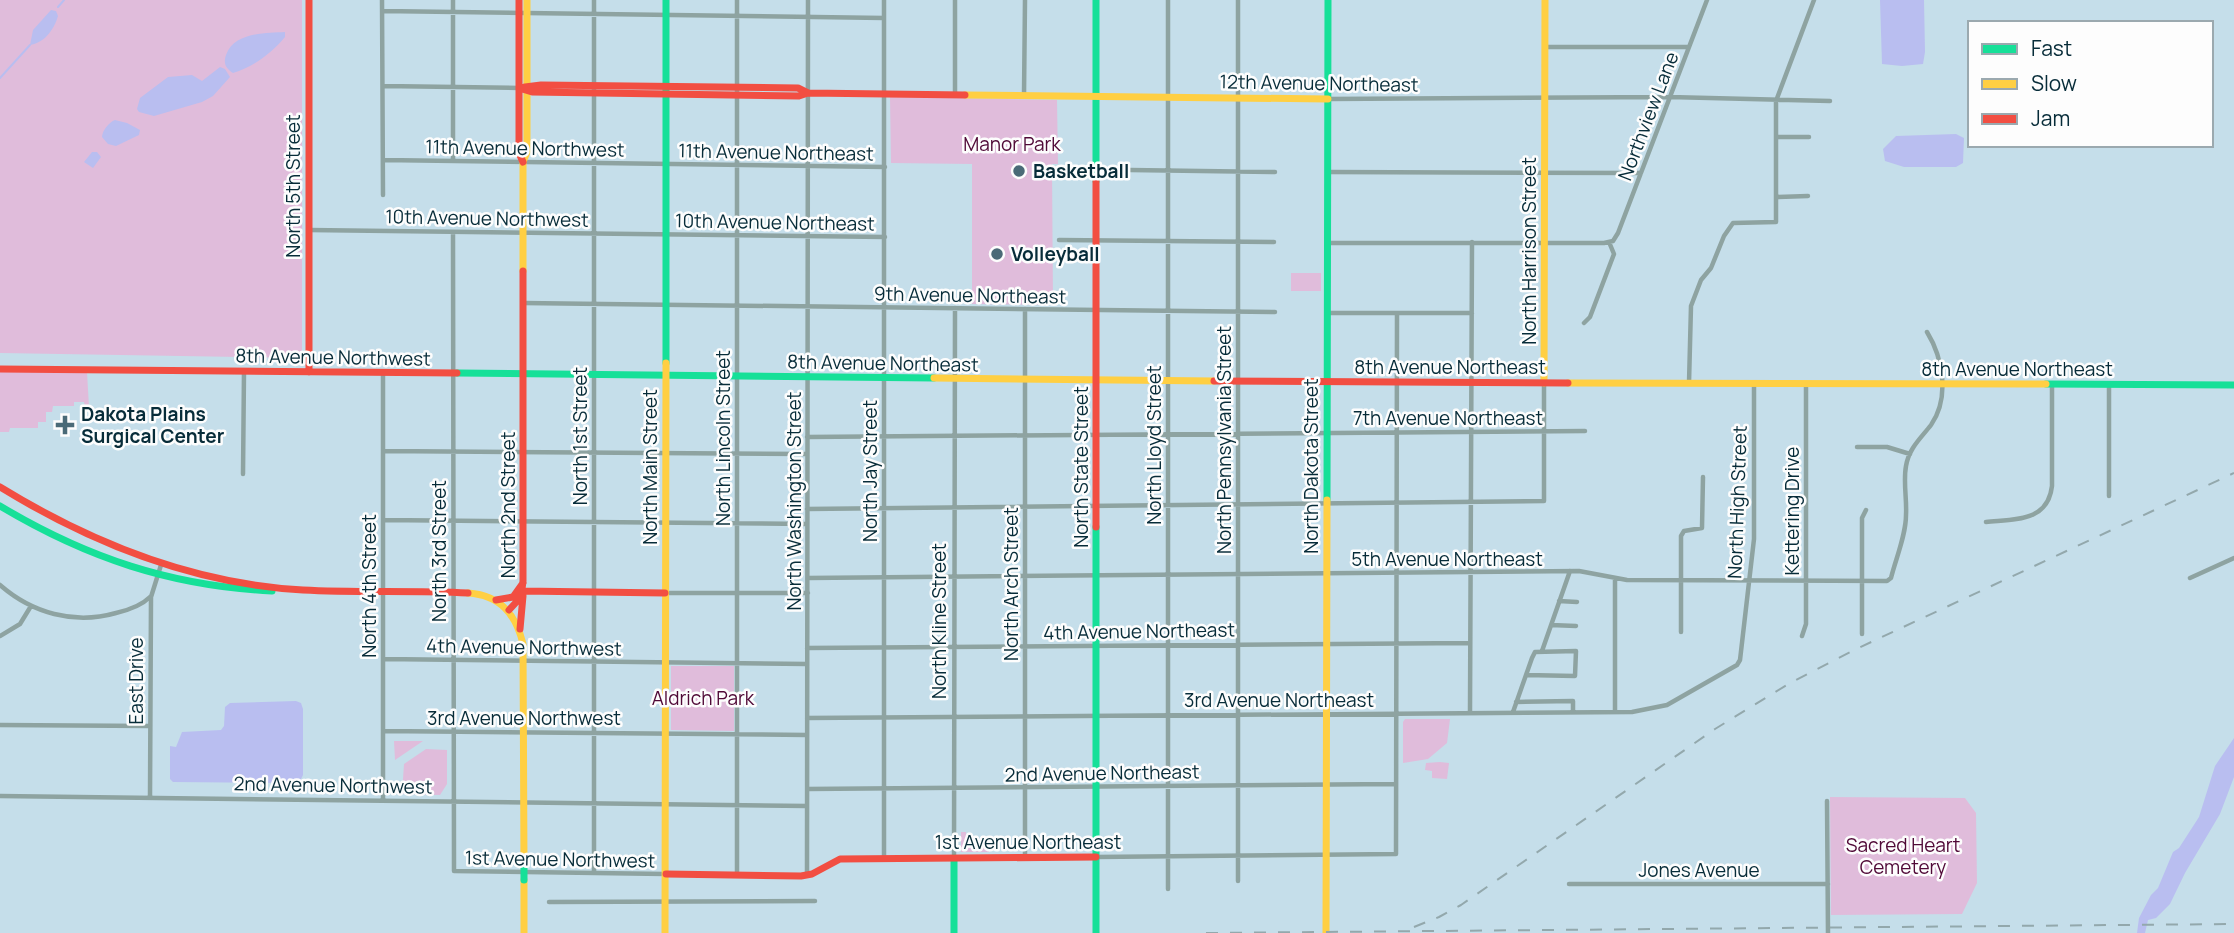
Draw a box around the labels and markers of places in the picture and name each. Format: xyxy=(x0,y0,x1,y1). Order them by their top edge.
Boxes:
place label: Basketball xyxy=(1033,158,1129,184)
marker: Basketball xyxy=(1011,163,1027,179)
place label: Volleyball xyxy=(1011,241,1100,267)
marker: Volleyball xyxy=(989,246,1005,262)
place label: Dakota Plains Surgical Center xyxy=(81,401,225,449)
marker: Dakota Plains Surgical Center xyxy=(55,415,75,435)

